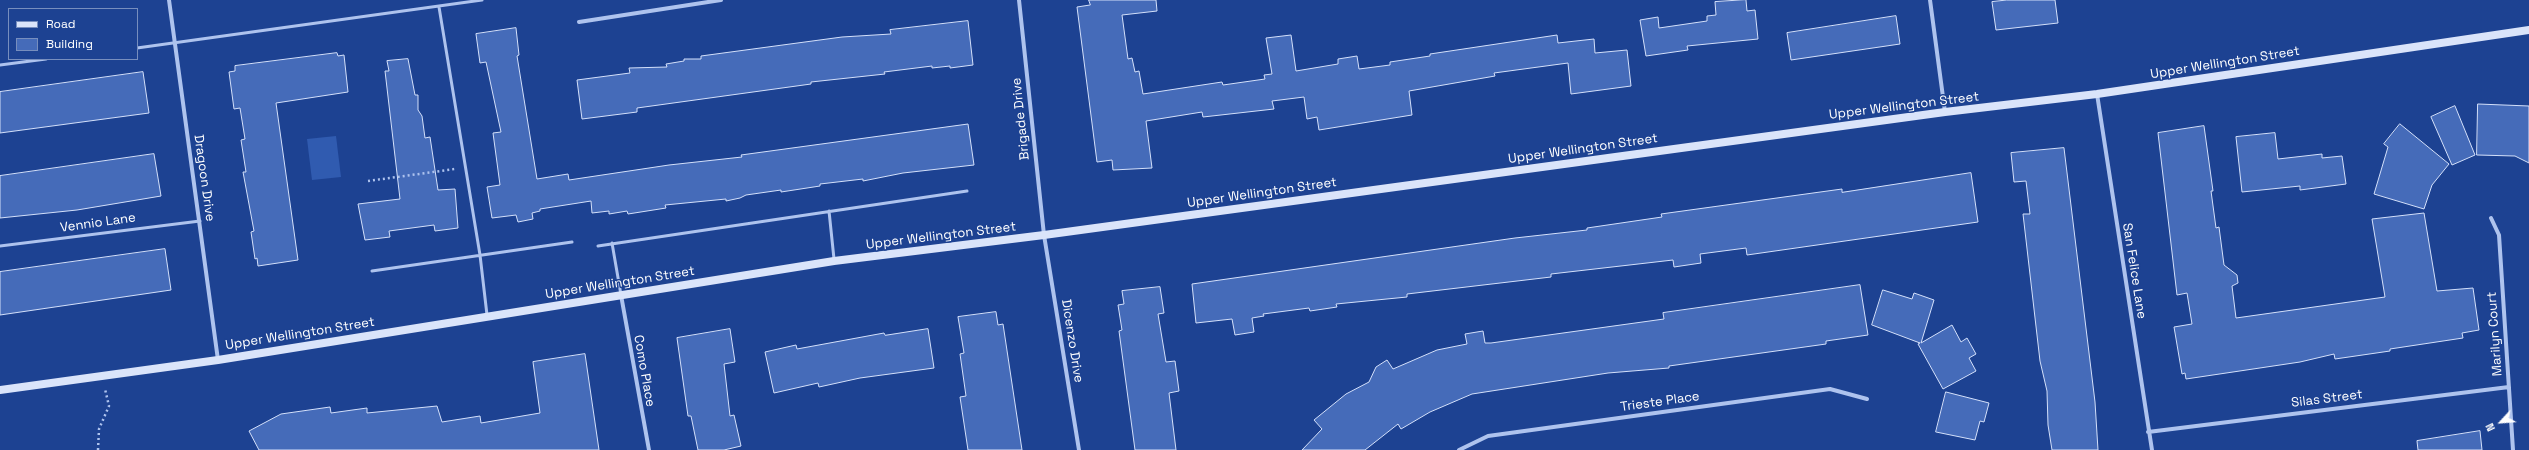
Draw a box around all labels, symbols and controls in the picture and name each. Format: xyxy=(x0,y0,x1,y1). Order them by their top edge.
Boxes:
legend xyxy=(8,8,138,60)
text: Road xyxy=(46,16,75,32)
text: Building xyxy=(46,36,93,52)
street label: Upper Wellington Street xyxy=(2149,43,2301,83)
street label: Brigade Drive xyxy=(1009,77,1033,161)
street label: Upper Wellington Street xyxy=(1828,89,1980,123)
street label: Upper Wellington Street xyxy=(1507,131,1659,167)
street label: Dragoon Drive xyxy=(190,134,218,222)
street label: Upper Wellington Street xyxy=(1186,175,1338,211)
street label: Vennio Lane xyxy=(59,210,137,236)
street label: Upper Wellington Street xyxy=(865,219,1017,253)
street label: San Felice Lane xyxy=(2119,222,2149,320)
street label: Upper Wellington Street xyxy=(544,263,696,303)
street label: Marilyn Court xyxy=(2484,291,2506,377)
street label: Dicenzo Drive xyxy=(1058,298,1086,384)
street label: Upper Wellington Street xyxy=(224,314,376,354)
street label: Como Place xyxy=(630,334,658,408)
street label: Silas Street xyxy=(2290,387,2364,411)
street label: Trieste Place xyxy=(1619,389,1701,415)
north arrow xyxy=(2481,402,2521,442)
text: N xyxy=(2482,421,2498,434)

